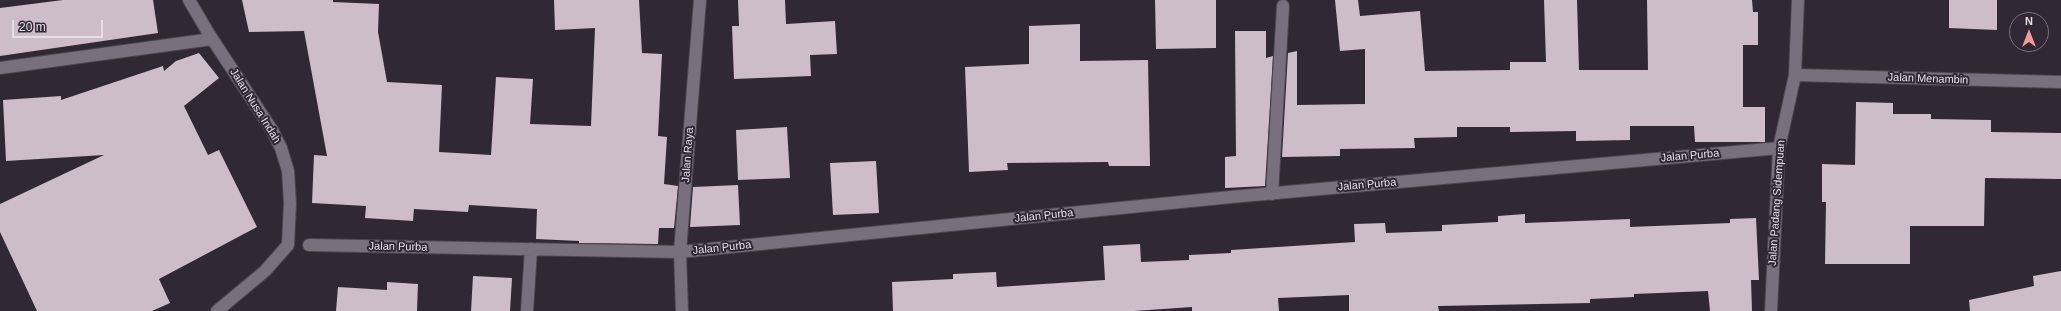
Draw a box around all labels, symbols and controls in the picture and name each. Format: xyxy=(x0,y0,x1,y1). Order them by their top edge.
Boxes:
scale bar xyxy=(14,12,105,38)
north arrow xyxy=(2009,12,2049,52)
text: N xyxy=(2025,15,2033,27)
text: 20 m xyxy=(19,20,46,34)
street label: Jalan Nusa Indah xyxy=(227,66,283,146)
street label: Jalan Menambin xyxy=(1887,71,1969,87)
street label: Jalan Raya xyxy=(679,127,697,183)
street label: Jalan Padang Sidempuan xyxy=(1766,140,1788,266)
street label: Jalan Purba xyxy=(1660,147,1720,165)
street label: Jalan Purba xyxy=(1337,176,1397,194)
street label: Jalan Purba xyxy=(1014,206,1074,226)
street label: Jalan Purba xyxy=(692,238,752,258)
street label: Jalan Purba xyxy=(369,240,427,254)

